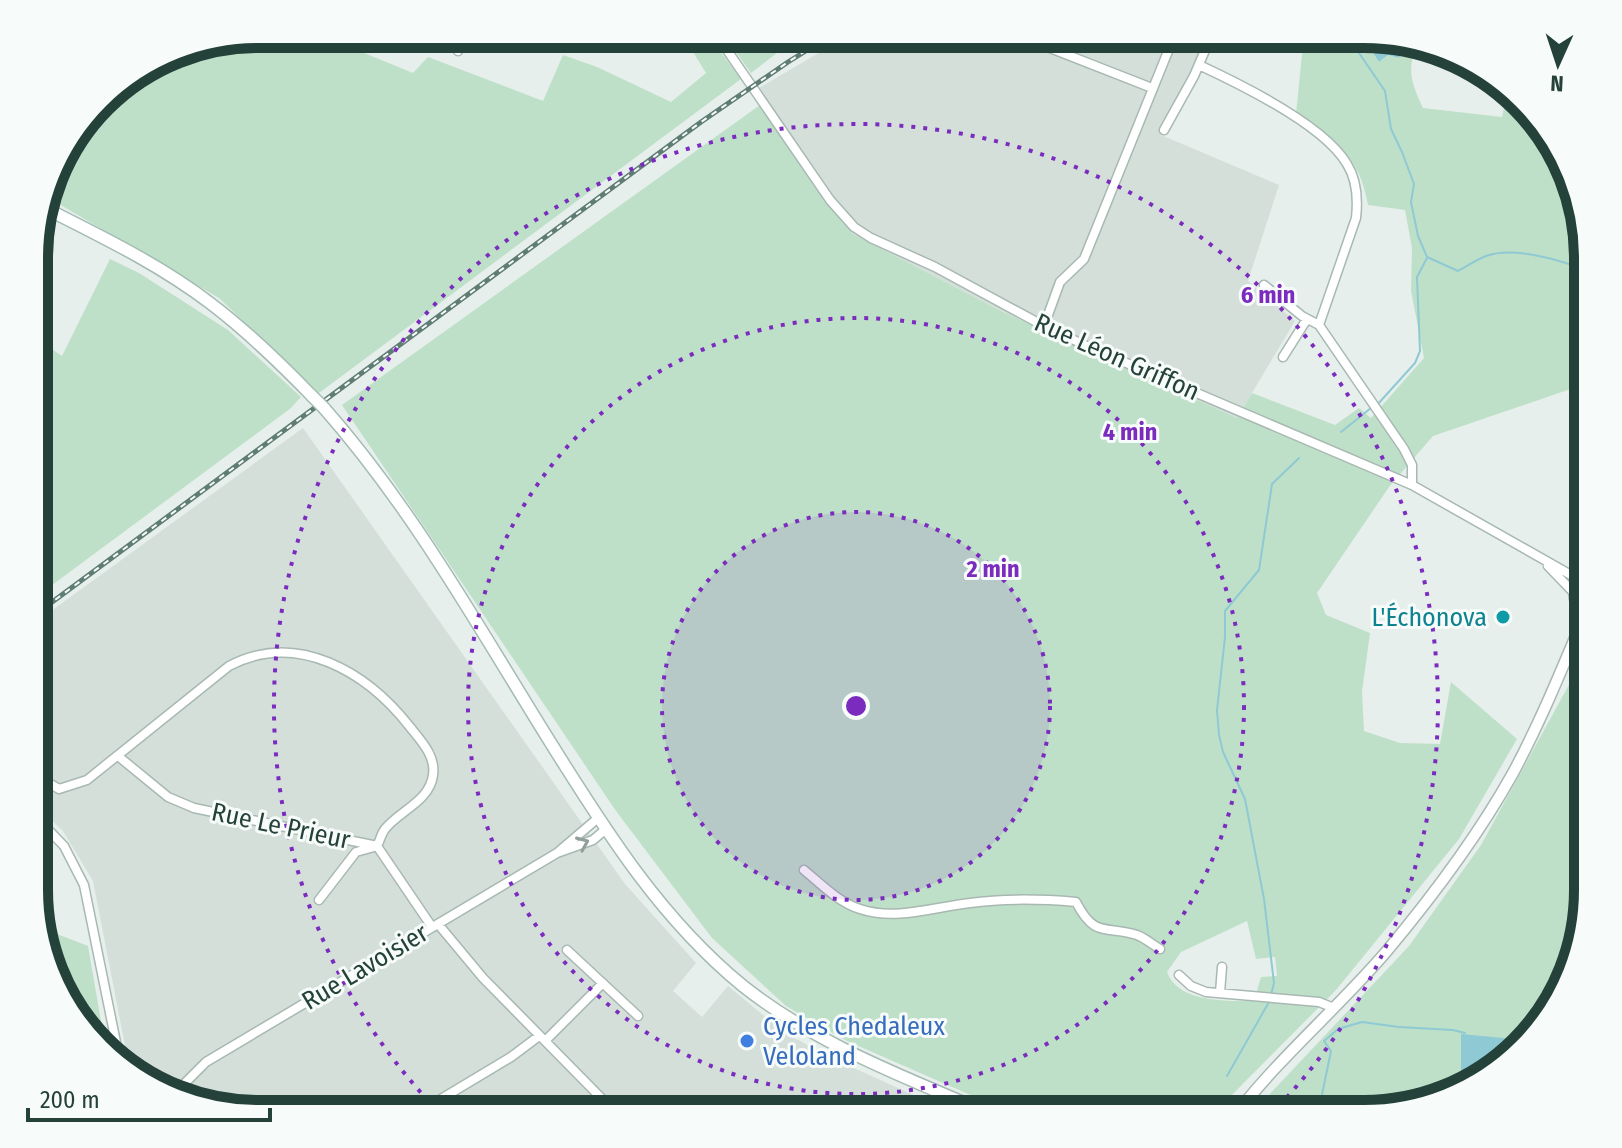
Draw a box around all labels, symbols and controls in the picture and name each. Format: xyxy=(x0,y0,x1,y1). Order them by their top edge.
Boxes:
north arrow xyxy=(1518,24,1598,104)
text: N xyxy=(1550,70,1564,97)
text: 6 min xyxy=(1241,281,1295,309)
street label: Rue Léon Griffon xyxy=(1030,307,1204,407)
text: 4 min xyxy=(1103,418,1157,446)
text: 2 min xyxy=(965,555,1020,583)
place label: L'Échonova xyxy=(1371,602,1487,633)
marker: L'Échonova xyxy=(1494,608,1512,626)
centre of rings xyxy=(842,692,870,720)
street label: Rue Le Prieur xyxy=(209,796,353,856)
one-way arrow xyxy=(575,836,590,852)
street label: Rue Lavoisier xyxy=(296,917,434,1017)
place label: Cycles Chedaleux Veloland xyxy=(763,1011,945,1072)
marker: Cycles Chedaleux Veloland xyxy=(738,1032,756,1050)
scale bar xyxy=(28,1072,270,1122)
text: 200 m xyxy=(40,1086,100,1114)

